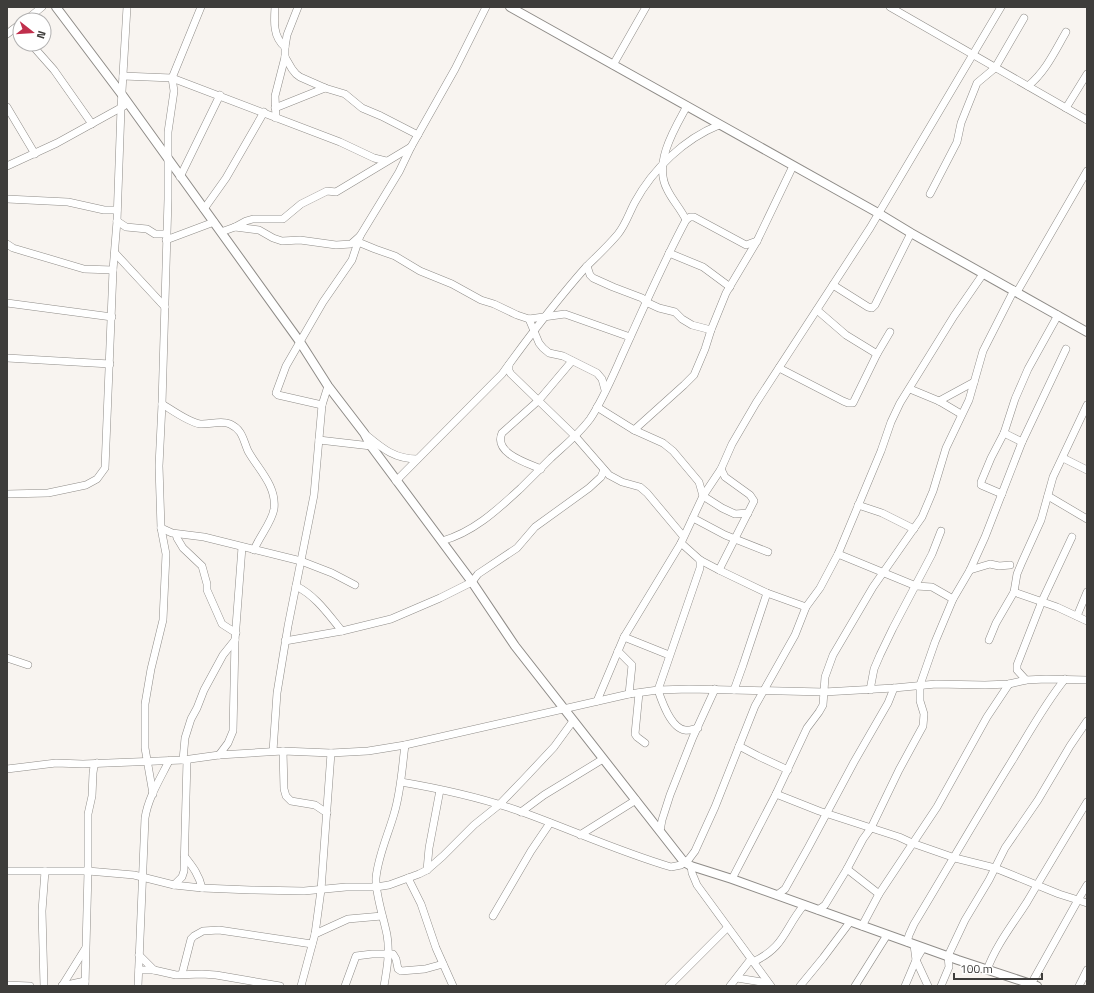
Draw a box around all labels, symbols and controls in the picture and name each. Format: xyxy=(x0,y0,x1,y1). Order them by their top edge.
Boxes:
north arrow xyxy=(12,12,52,52)
text: N xyxy=(33,29,50,41)
scale bar xyxy=(954,955,1042,981)
text: 100 m xyxy=(960,959,993,978)

